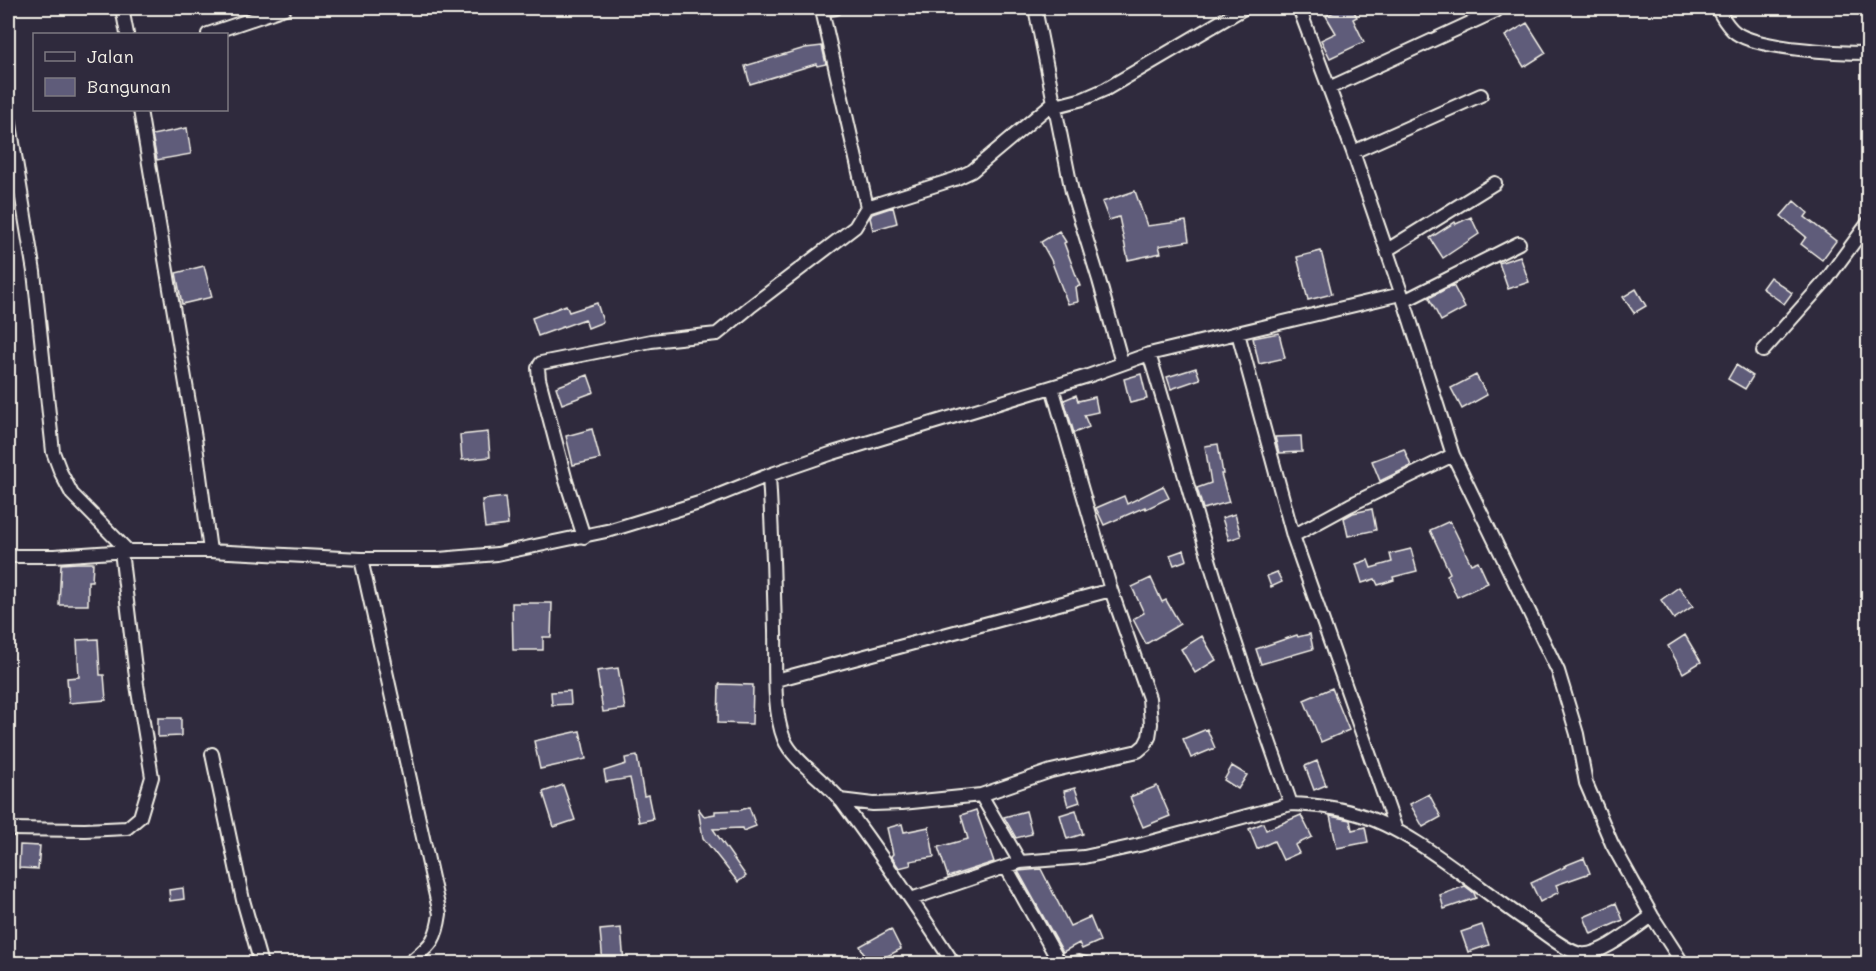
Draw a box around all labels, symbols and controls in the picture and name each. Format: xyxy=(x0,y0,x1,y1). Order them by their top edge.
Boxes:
legend xyxy=(33,33,228,111)
text: Jalan xyxy=(87,44,134,68)
text: Bangunan xyxy=(87,74,171,98)

